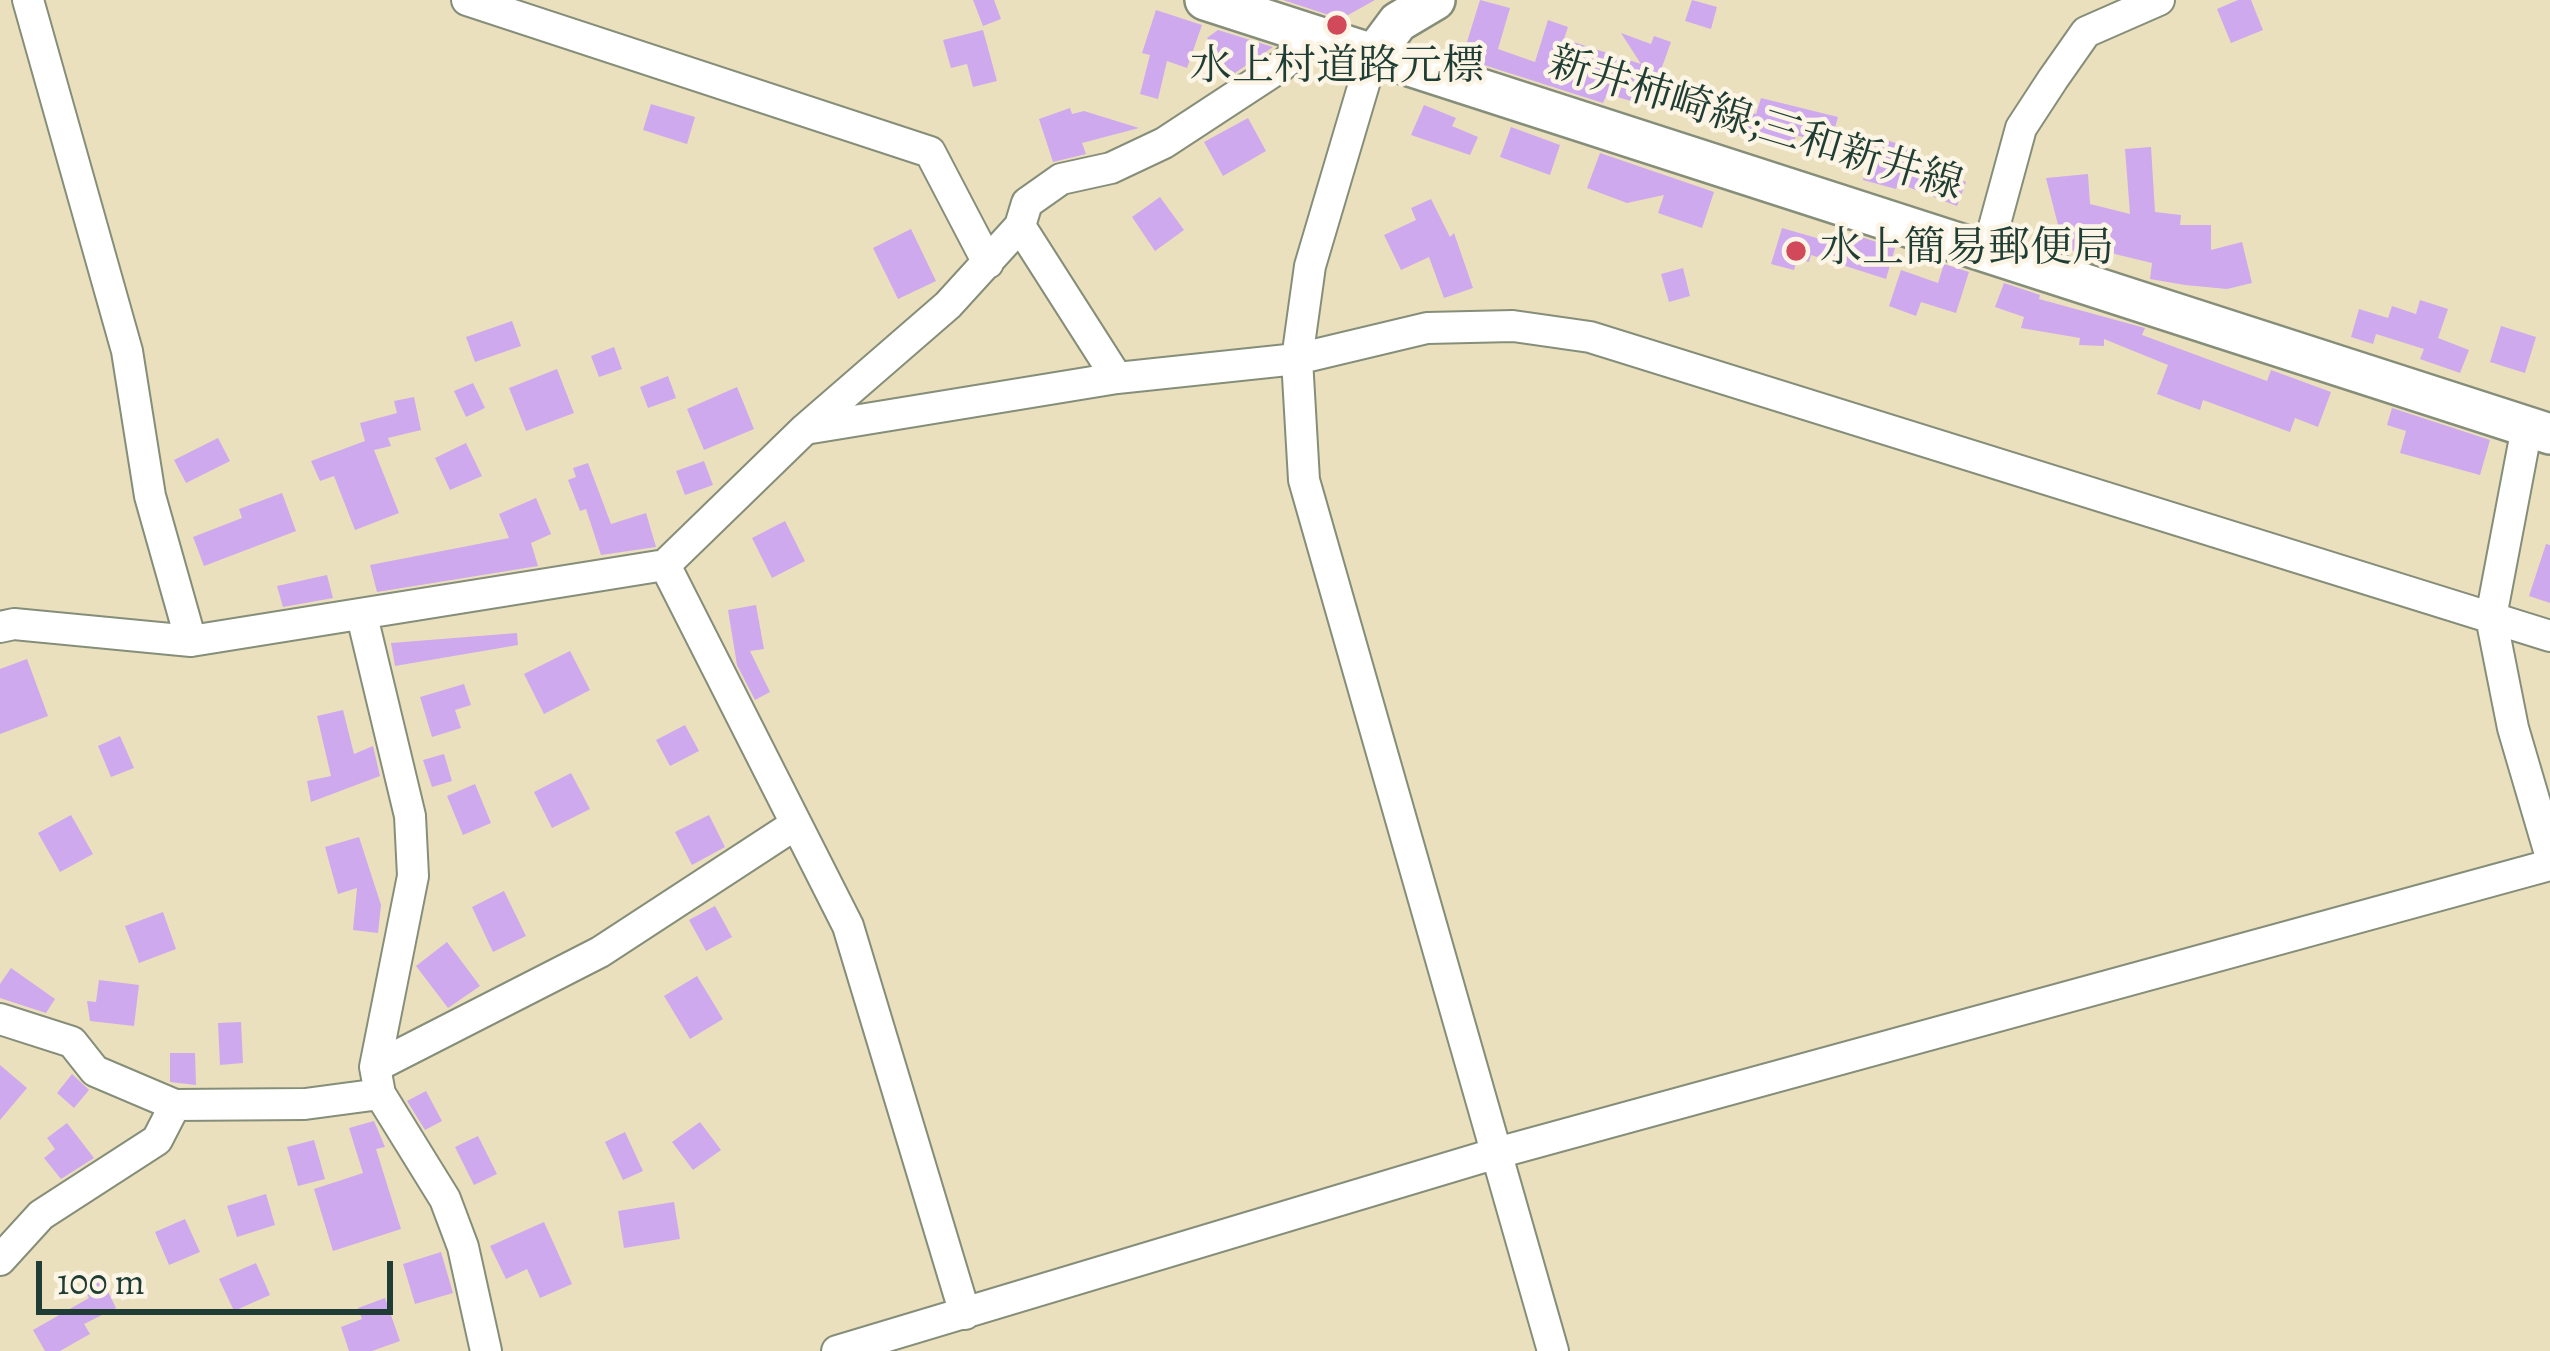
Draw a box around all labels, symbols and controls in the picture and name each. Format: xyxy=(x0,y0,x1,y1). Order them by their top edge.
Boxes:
marker: 水上村道路元標 xyxy=(1324,12,1350,38)
street label: 新井柿崎線;三和新井線 xyxy=(1542,39,1968,213)
place label: 水上村道路元標 xyxy=(1190,44,1484,94)
place label: 水上簡易郵便局 xyxy=(1820,226,2114,276)
marker: 水上簡易郵便局 xyxy=(1783,238,1809,264)
scale bar xyxy=(42,1237,399,1311)
text: 100 m xyxy=(57,1257,145,1306)

